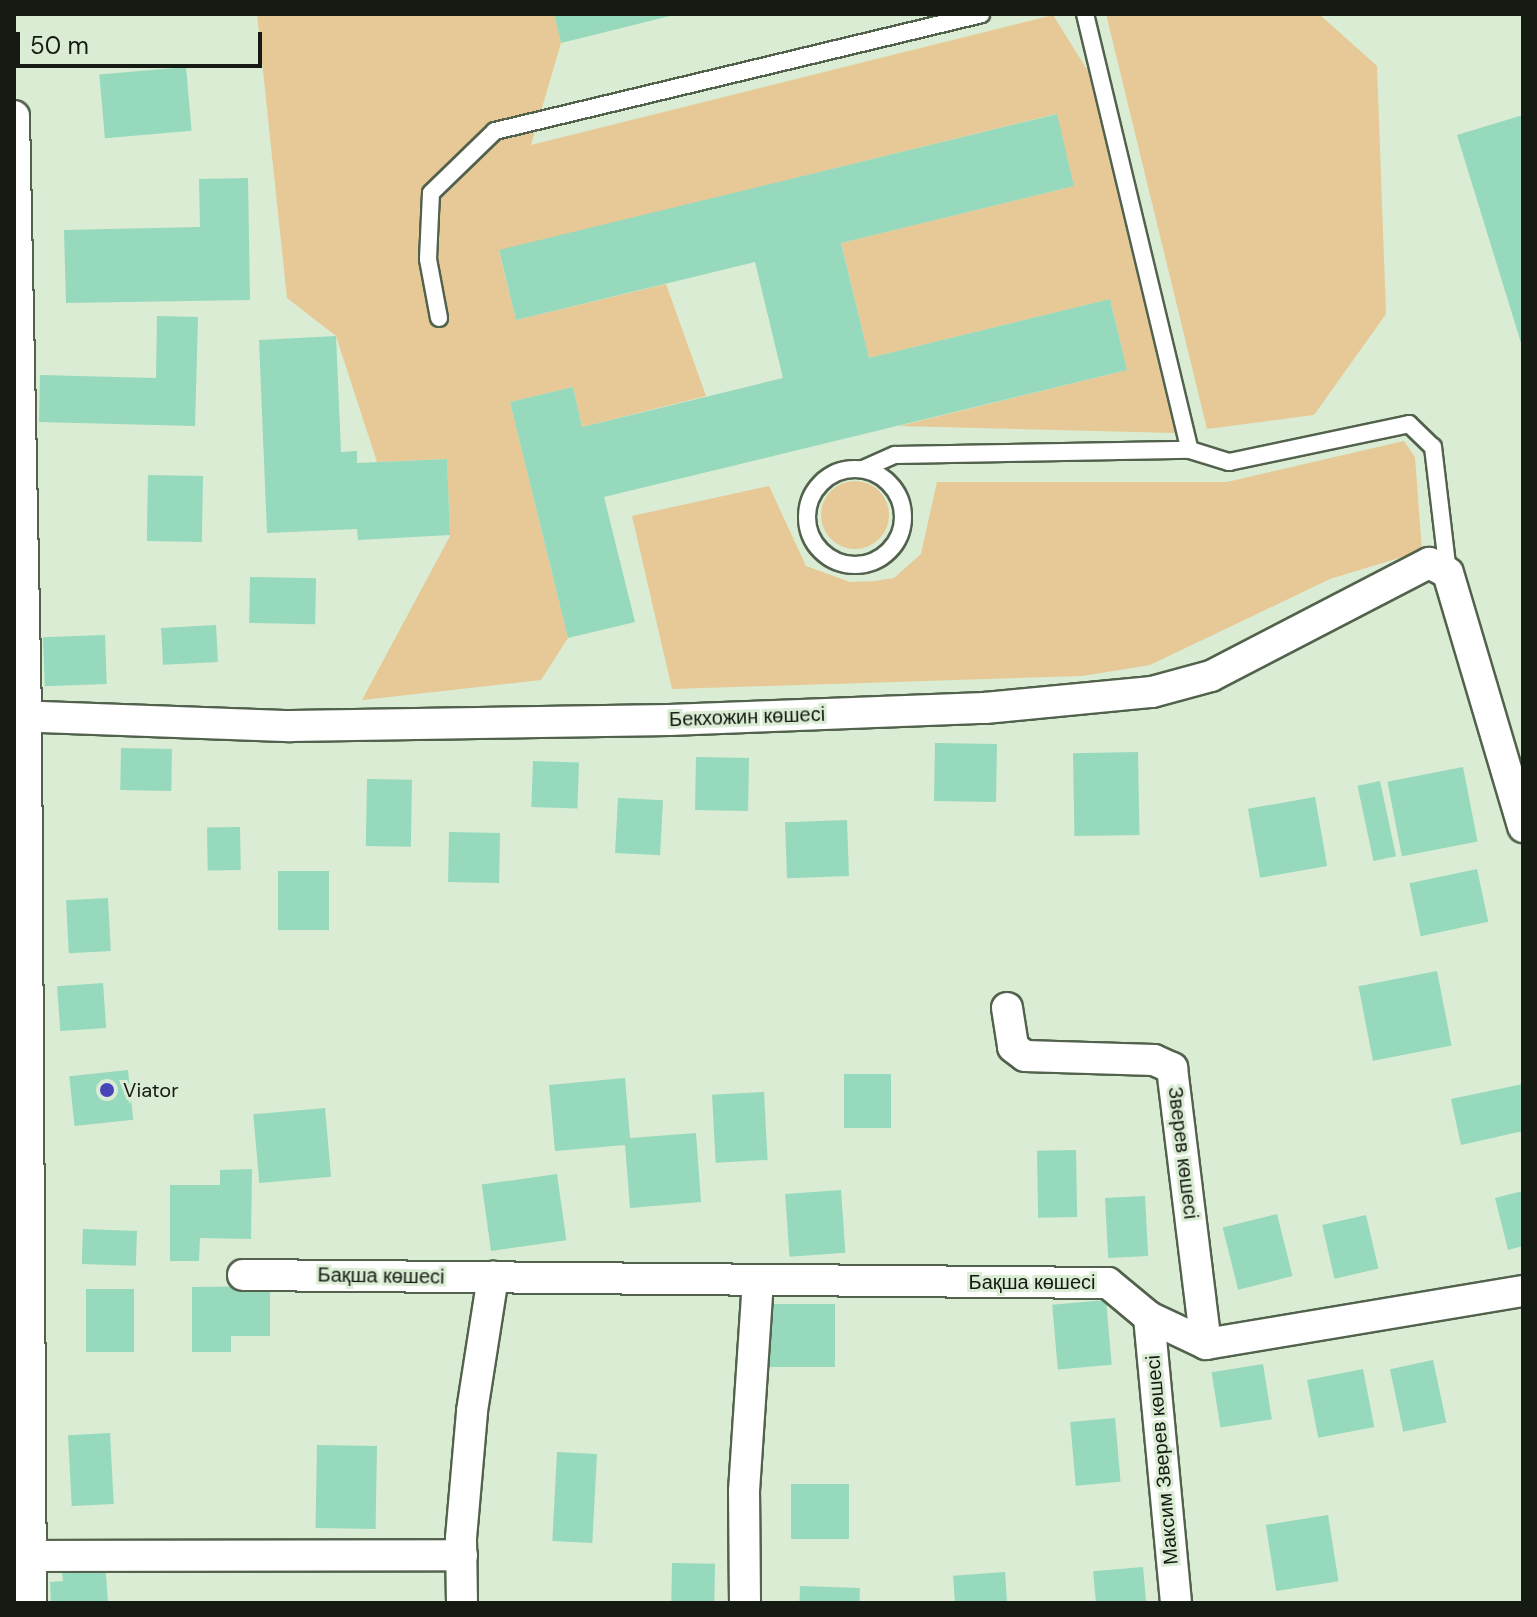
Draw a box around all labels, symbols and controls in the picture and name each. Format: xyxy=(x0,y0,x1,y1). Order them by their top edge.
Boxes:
scale bar xyxy=(20,16,266,66)
text: 50 m xyxy=(30,30,89,61)
street label: Бекхожин көшесі xyxy=(669,702,825,732)
place label: Viator xyxy=(123,1078,179,1102)
marker: Viator xyxy=(98,1081,116,1099)
street label: Зверев көшесі xyxy=(1163,1085,1203,1221)
street label: Бақша көшесі xyxy=(317,1263,445,1289)
street label: Бақша көшесі xyxy=(969,1270,1095,1294)
street label: Максим Зверев көшесі xyxy=(1141,1354,1183,1566)

